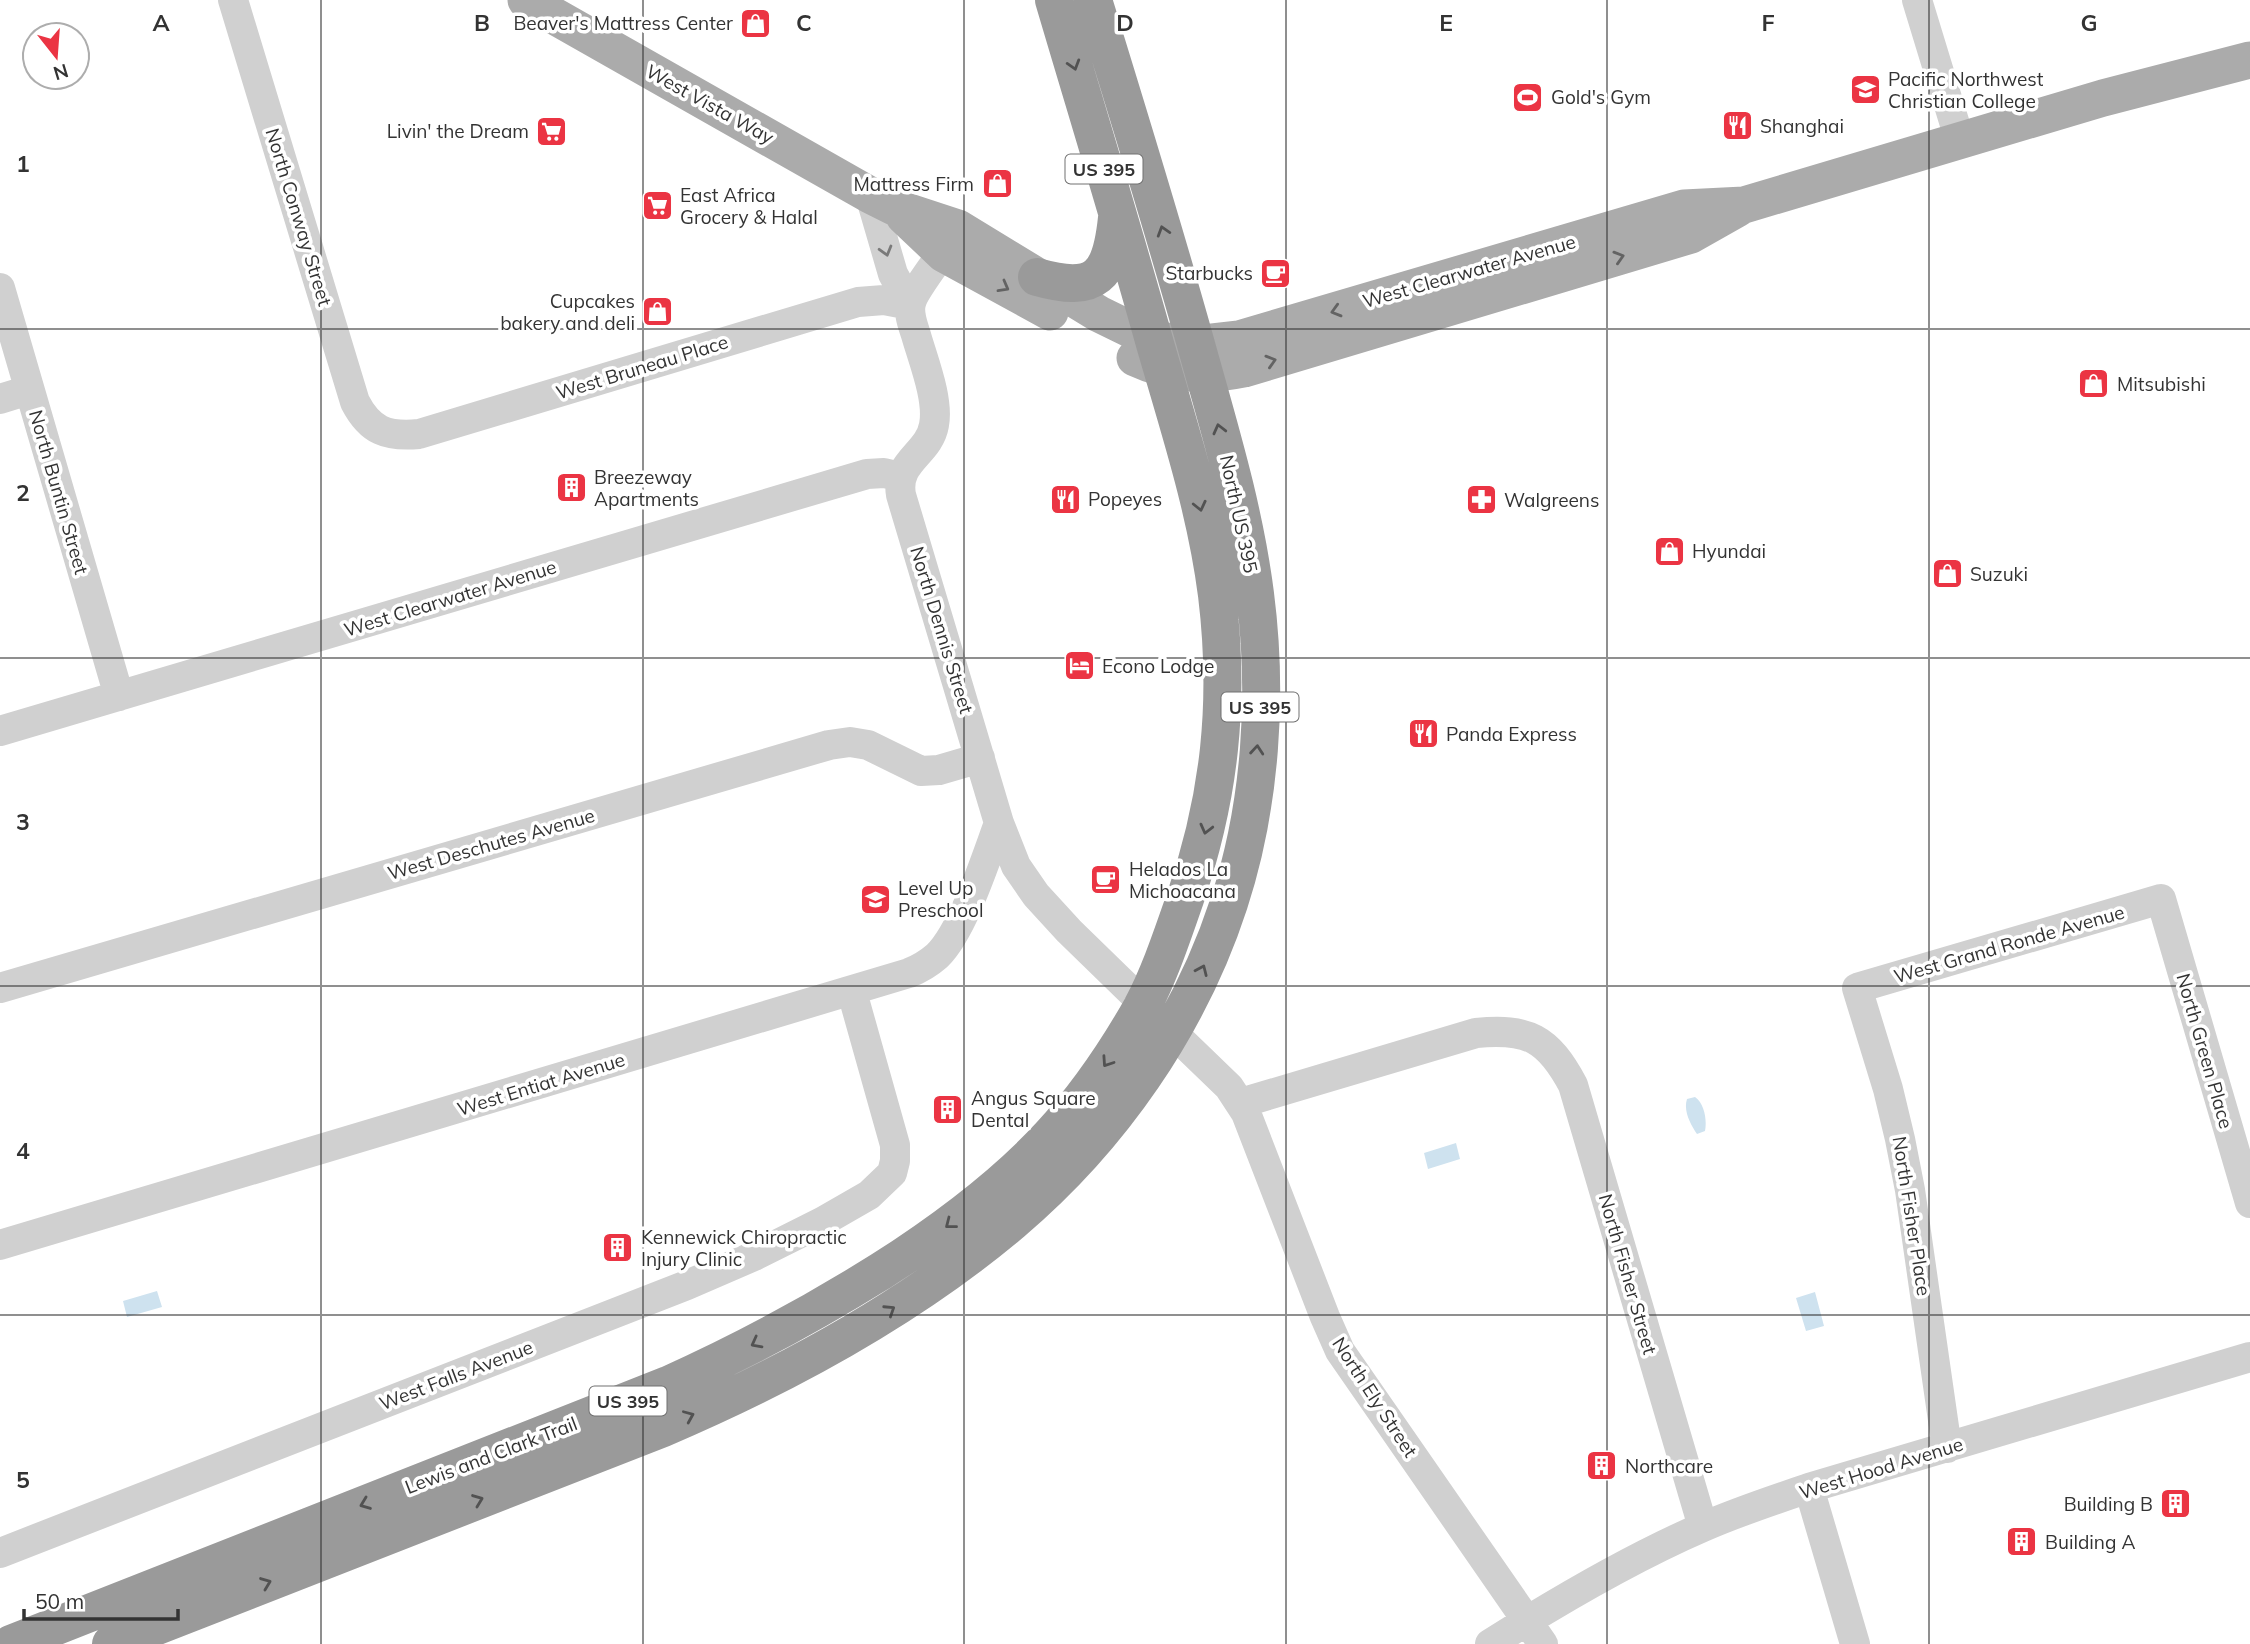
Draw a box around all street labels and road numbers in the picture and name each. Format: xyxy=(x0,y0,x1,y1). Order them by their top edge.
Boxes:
street label: West Vista Way xyxy=(642,59,778,149)
street label: North Conway Street xyxy=(261,125,338,309)
road number: US 395 xyxy=(1066,154,1142,184)
street label: West Clearwater Avenue xyxy=(1360,229,1578,313)
street label: West Bruneau Place xyxy=(553,329,731,405)
street label: North Buntin Street xyxy=(24,407,94,577)
street label: North US 395 xyxy=(1215,453,1263,575)
street label: North Dennis Street xyxy=(905,544,979,717)
street label: West Clearwater Avenue xyxy=(341,554,559,642)
road number: US 395 xyxy=(1222,692,1298,722)
street label: West Deschutes Avenue xyxy=(385,803,597,885)
street label: West Grand Ronde Avenue xyxy=(1891,900,2127,988)
street label: North Green Place xyxy=(2171,971,2239,1131)
street label: West Entiat Avenue xyxy=(454,1047,628,1121)
street label: North Fisher Place xyxy=(1888,1135,1936,1297)
street label: North Fisher Street xyxy=(1594,1191,1662,1357)
street label: North Ely Street xyxy=(1327,1332,1423,1462)
street label: West Falls Avenue xyxy=(376,1335,536,1415)
road number: US 395 xyxy=(590,1386,666,1416)
street label: Lewis and Clark Trail xyxy=(401,1411,581,1499)
street label: West Hood Avenue xyxy=(1796,1432,1966,1504)

